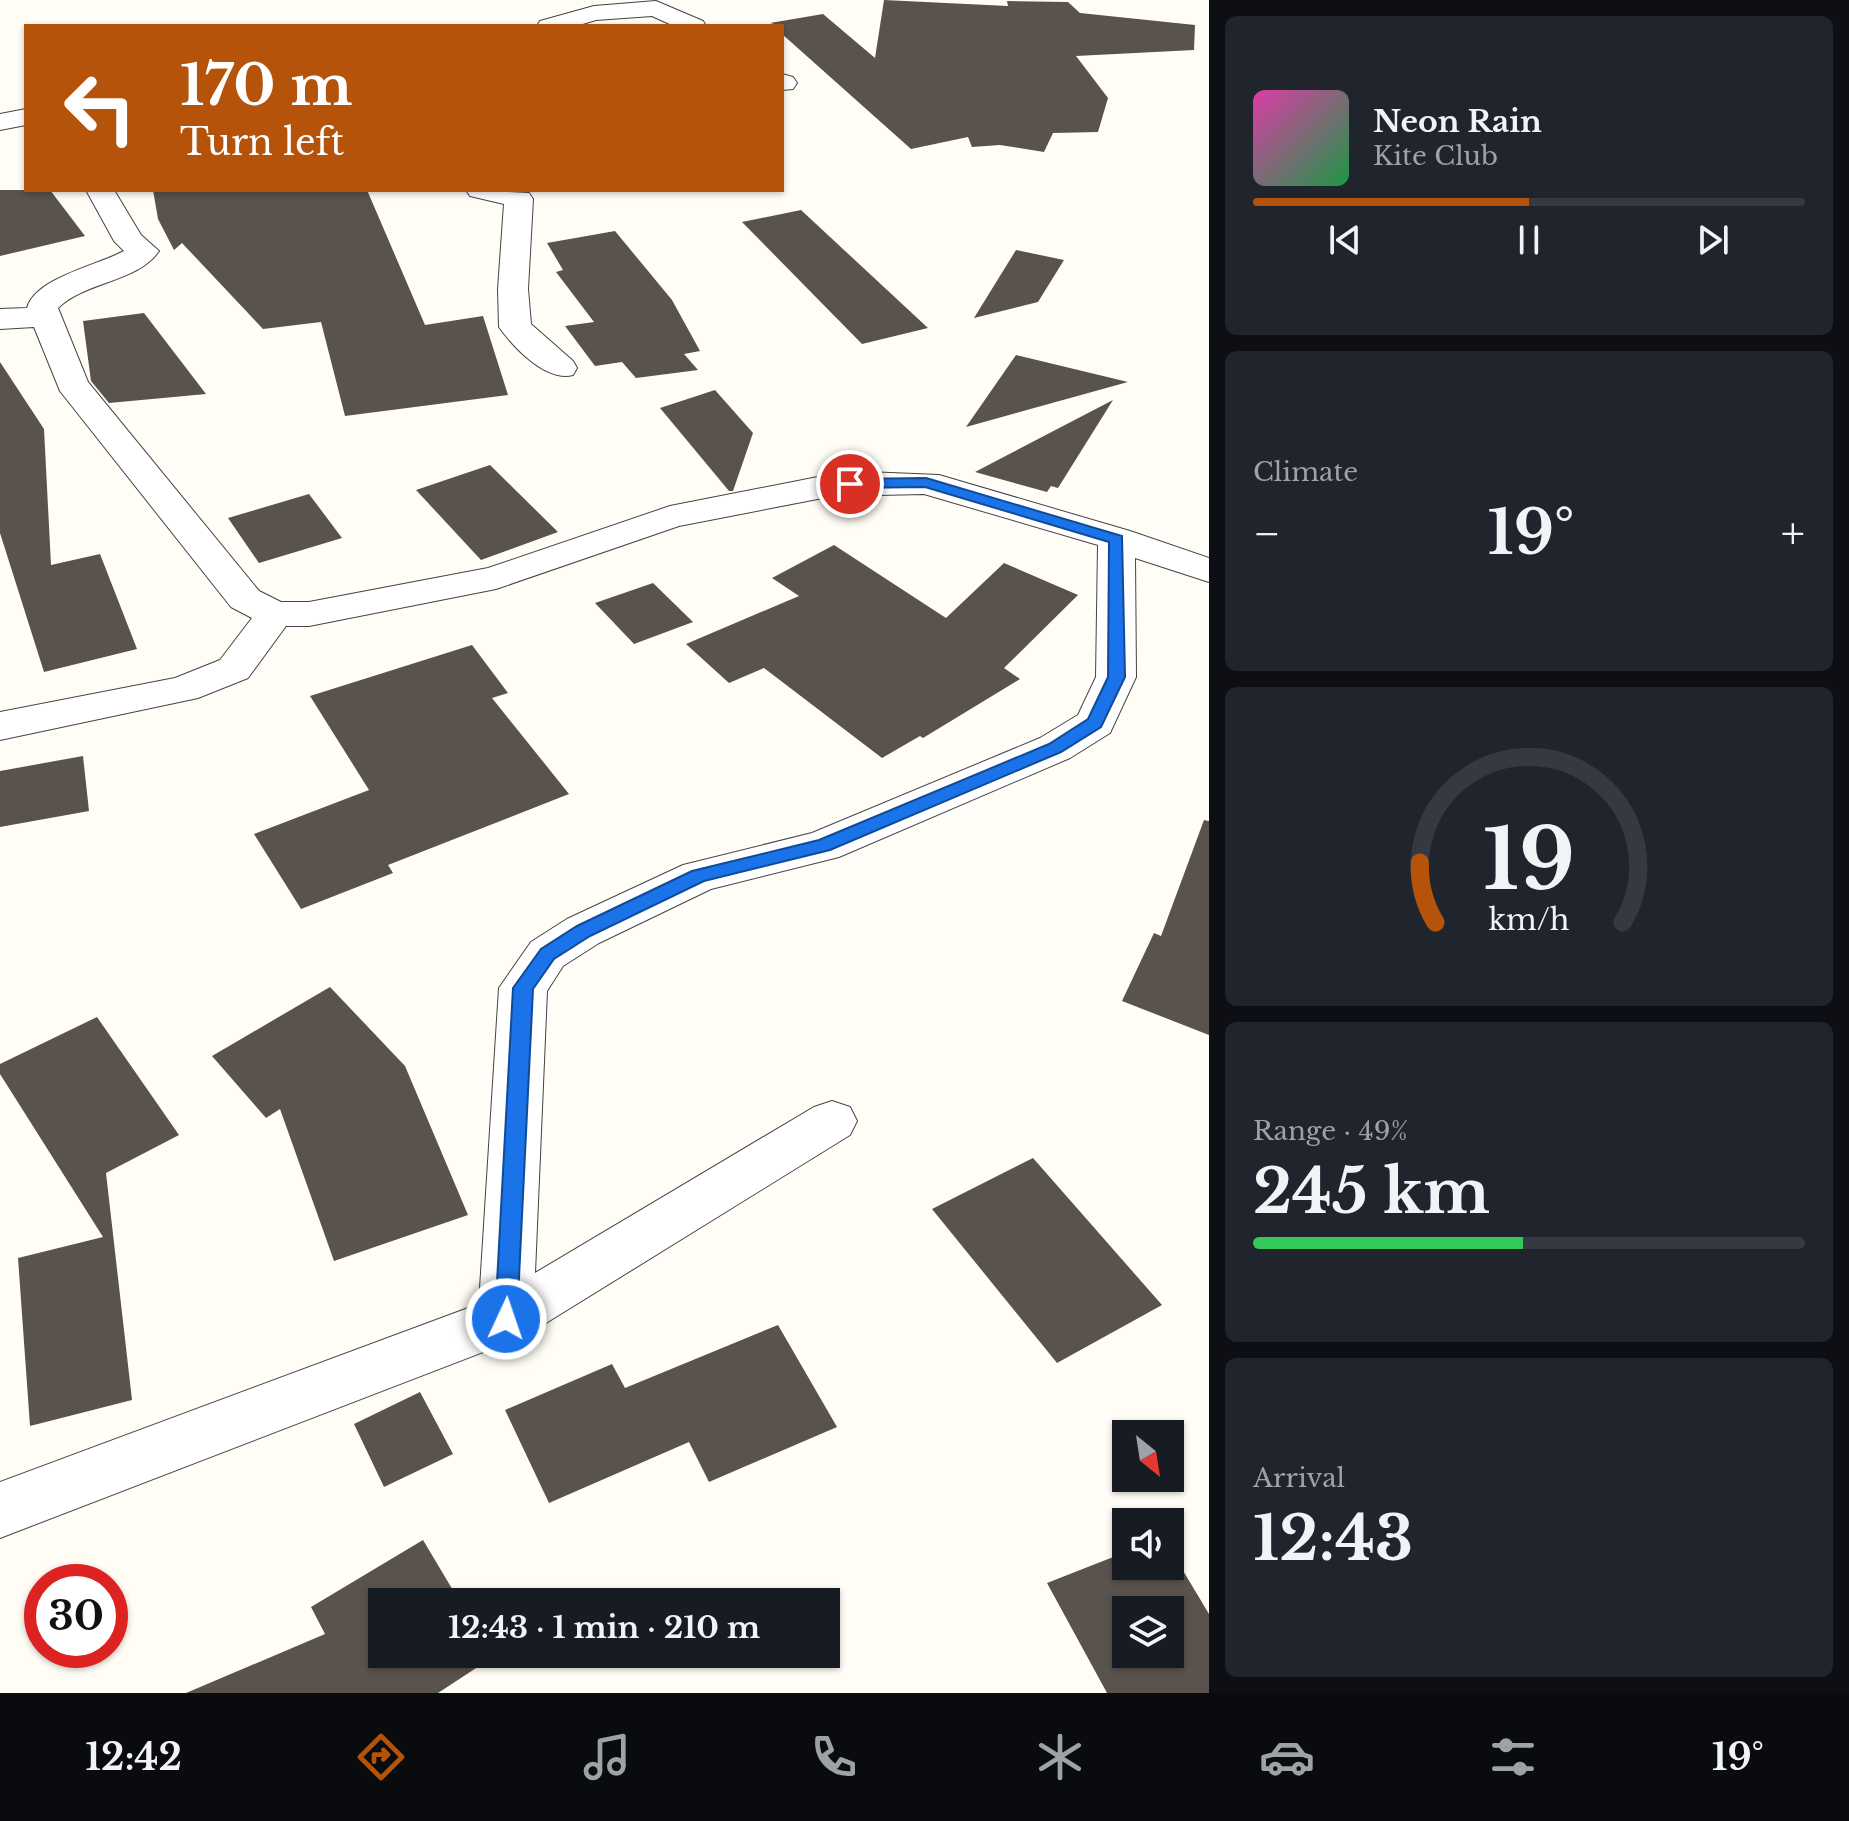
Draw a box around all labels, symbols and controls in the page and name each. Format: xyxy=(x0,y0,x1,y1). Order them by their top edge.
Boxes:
text: 170 m xyxy=(180,51,352,120)
icon: left xyxy=(48,56,152,160)
text: Neon Rain xyxy=(1373,103,1542,140)
text: Turn left xyxy=(180,120,344,165)
text: Kite Club xyxy=(1373,140,1498,172)
icon: previous xyxy=(1323,218,1367,262)
icon: pause xyxy=(1507,218,1551,262)
icon: next xyxy=(1691,218,1735,262)
pin xyxy=(816,450,884,518)
text: Climate xyxy=(1253,456,1358,488)
icon: arrive xyxy=(828,462,872,506)
text: 19° xyxy=(1488,496,1574,570)
text: − xyxy=(1253,506,1281,561)
text: + xyxy=(1781,506,1805,561)
text: 19 xyxy=(1483,807,1575,910)
text: km/h xyxy=(1488,902,1570,938)
text: Range · 49% xyxy=(1253,1115,1408,1147)
text: 245 km xyxy=(1253,1155,1490,1229)
position arrow xyxy=(464,1277,548,1361)
north arrow xyxy=(1112,1420,1184,1492)
map controls xyxy=(1112,1420,1184,1668)
text: Arrival xyxy=(1253,1462,1345,1494)
text: 12:43 xyxy=(1253,1502,1413,1576)
button: sound xyxy=(1112,1508,1184,1580)
speed limit sign: 30 xyxy=(24,1564,128,1668)
button: layers xyxy=(1112,1596,1184,1668)
text: 12:43 · 1 min · 210 m xyxy=(448,1609,760,1646)
icon: directions xyxy=(353,1729,409,1785)
icon: music xyxy=(579,1729,635,1785)
icon: phone xyxy=(806,1729,862,1785)
icon: climate xyxy=(1032,1729,1088,1785)
icon: car xyxy=(1259,1729,1315,1785)
icon: filters xyxy=(1485,1729,1541,1785)
text: 12:42 xyxy=(85,1735,182,1780)
text: 19° xyxy=(1712,1735,1764,1780)

